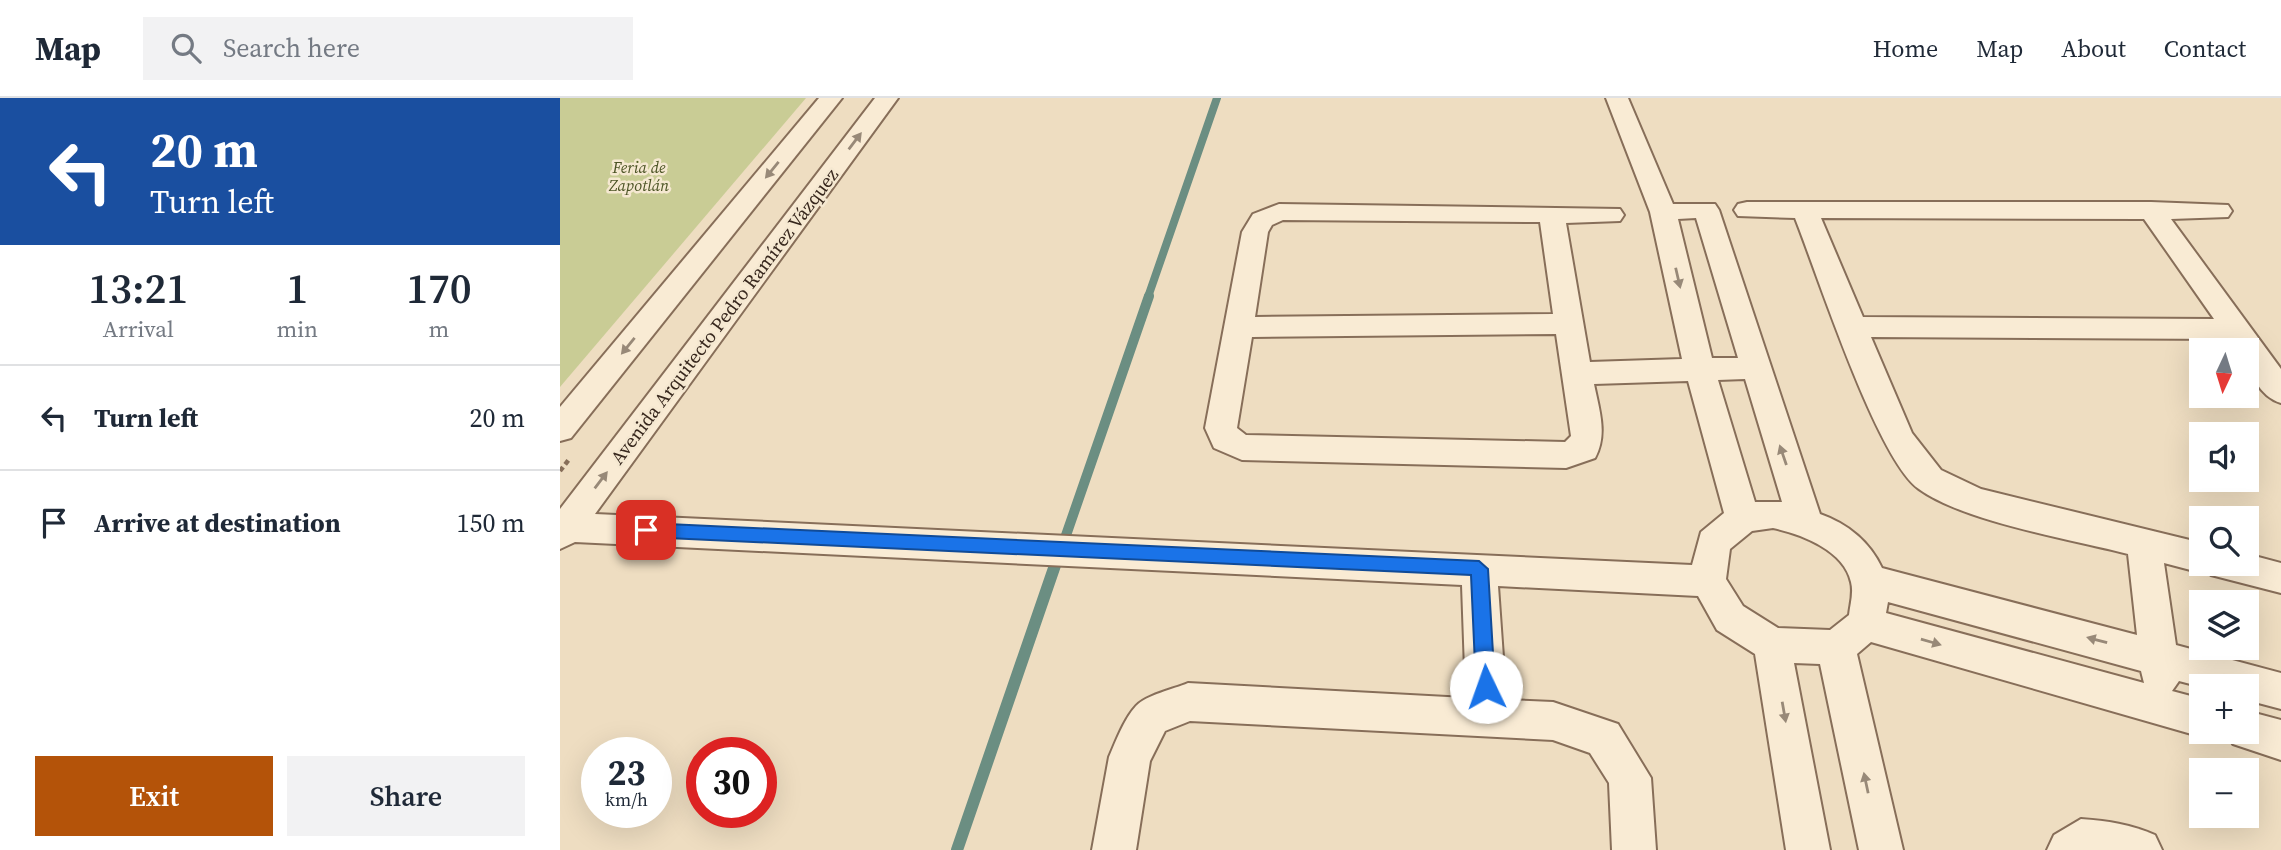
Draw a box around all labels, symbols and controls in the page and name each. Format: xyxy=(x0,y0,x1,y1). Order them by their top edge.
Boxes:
search box xyxy=(143,17,633,80)
text: Map xyxy=(35,26,101,71)
icon: search xyxy=(167,29,205,67)
text: Search here xyxy=(223,30,360,66)
text: Home xyxy=(1873,32,1938,65)
text: Map xyxy=(1976,32,2023,65)
text: About xyxy=(2061,32,2126,65)
text: Contact xyxy=(2164,32,2246,65)
text: 20 m xyxy=(150,116,258,183)
icon: left xyxy=(35,126,126,217)
one-way arrow xyxy=(848,132,862,150)
park label: Feria de Zapotlán xyxy=(608,156,669,196)
one-way arrow xyxy=(765,161,780,178)
street label: Avenida Arquitecto Pedro Ramírez Vázquez xyxy=(604,162,844,469)
text: Turn left xyxy=(150,180,274,224)
text: 13:21 xyxy=(88,259,188,317)
text: 1 xyxy=(286,259,308,317)
text: 170 xyxy=(406,259,472,317)
one-way arrow xyxy=(1673,267,1684,289)
text: Arrival xyxy=(103,313,174,345)
text: min xyxy=(276,313,318,345)
text: m xyxy=(429,313,449,345)
one-way arrow xyxy=(621,337,636,354)
north arrow xyxy=(2189,338,2259,408)
map controls xyxy=(2189,338,2259,828)
icon: left xyxy=(35,399,73,437)
text: Turn left xyxy=(94,400,198,436)
text: 20 m xyxy=(470,400,525,436)
button: sound xyxy=(2189,422,2259,492)
one-way arrow xyxy=(1778,444,1788,465)
one-way arrow xyxy=(594,471,608,489)
pin xyxy=(616,500,676,560)
icon: arrive xyxy=(35,504,73,542)
text: Arrive at destination xyxy=(94,505,341,541)
text: 150 m xyxy=(457,505,525,541)
button: search xyxy=(2189,506,2259,576)
icon: arrive xyxy=(627,511,665,549)
button: layers xyxy=(2189,590,2259,660)
one-way arrow xyxy=(2086,635,2107,645)
one-way arrow xyxy=(1921,638,1942,648)
position arrow xyxy=(1449,650,1523,724)
button: + xyxy=(2189,674,2259,744)
one-way arrow xyxy=(1779,701,1790,723)
speed limit sign: 30 xyxy=(686,737,777,828)
text: 23 xyxy=(608,749,645,797)
button: Exit xyxy=(35,756,273,836)
button: Share xyxy=(287,756,525,836)
button: − xyxy=(2189,758,2259,828)
one-way arrow xyxy=(1861,772,1872,794)
text: km/h xyxy=(605,787,648,812)

